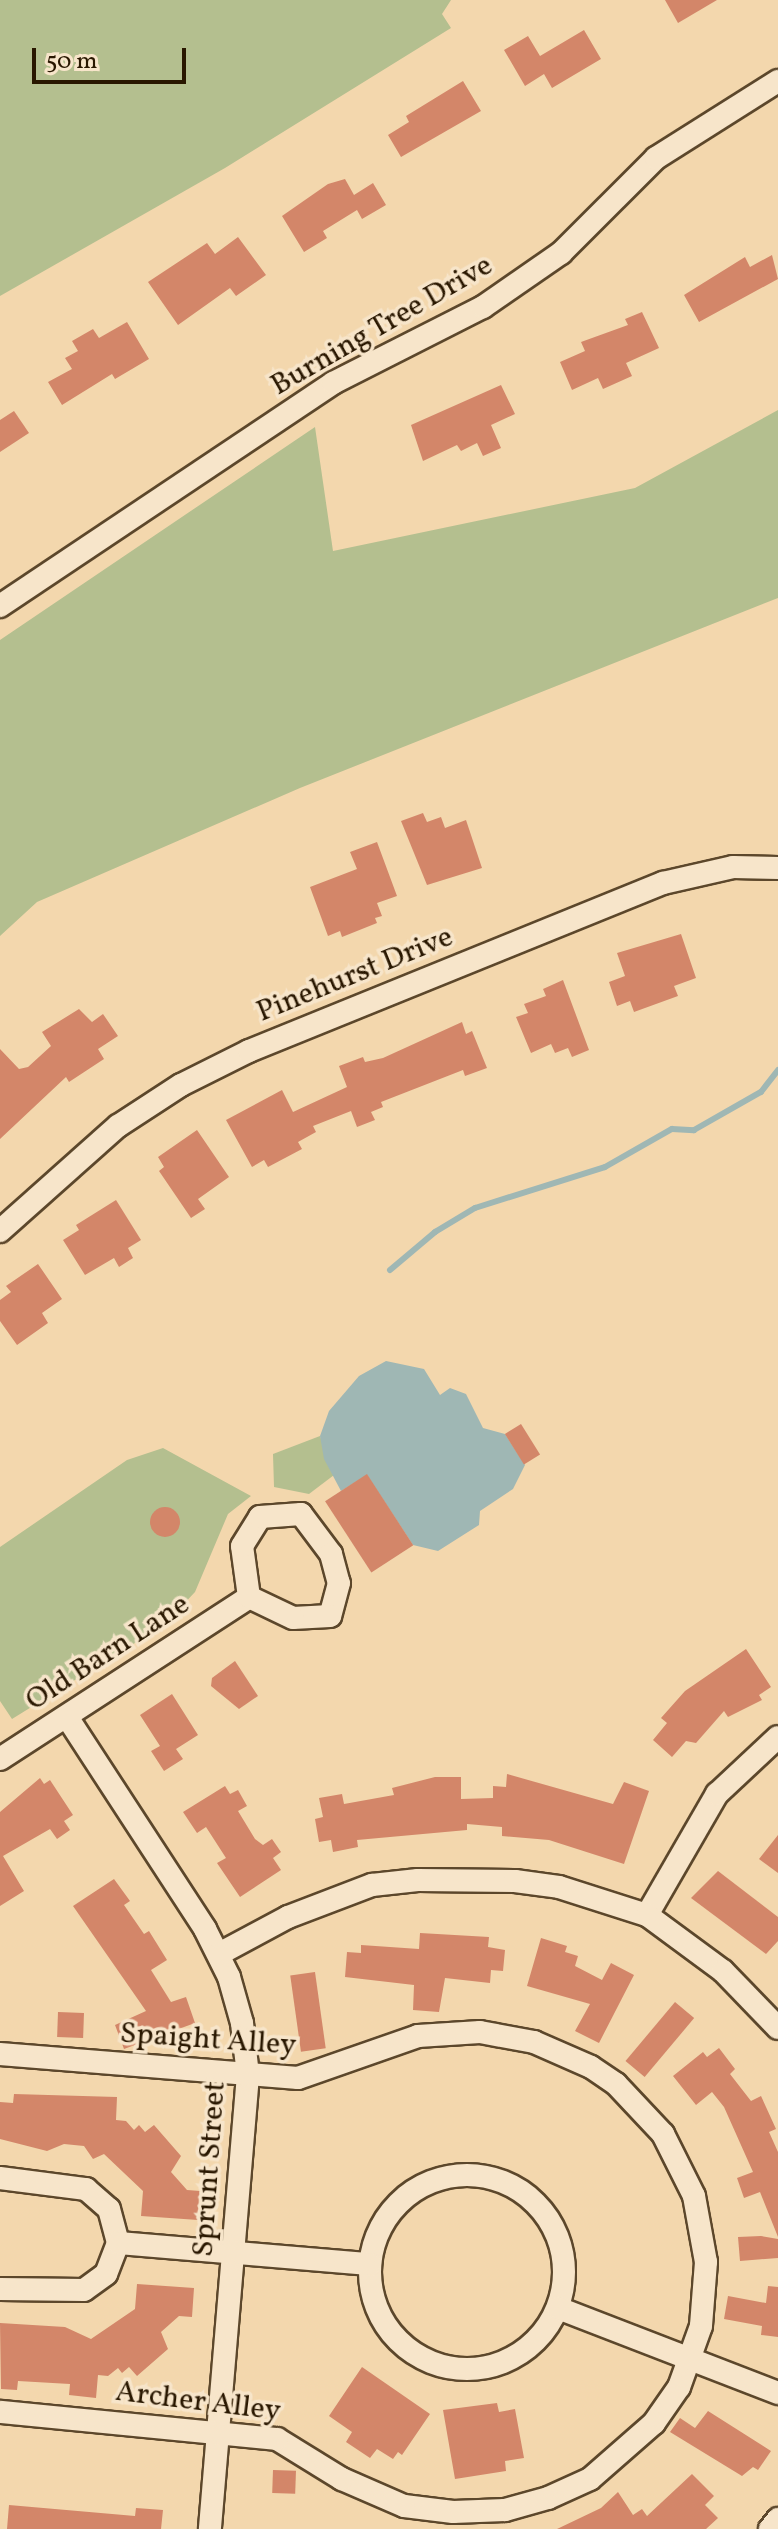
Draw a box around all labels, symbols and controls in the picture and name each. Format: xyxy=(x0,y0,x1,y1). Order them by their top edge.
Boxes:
scale bar xyxy=(36,32,190,82)
text: 50 m xyxy=(46,45,98,79)
street label: Burning Tree Drive xyxy=(264,248,500,404)
street label: Pinehurst Drive xyxy=(252,919,458,1031)
street label: Old Barn Lane xyxy=(19,1587,197,1719)
street label: Spaight Alley xyxy=(119,2016,297,2064)
street label: Sprunt Street xyxy=(186,2080,234,2258)
street label: Archer Alley xyxy=(113,2374,283,2430)

